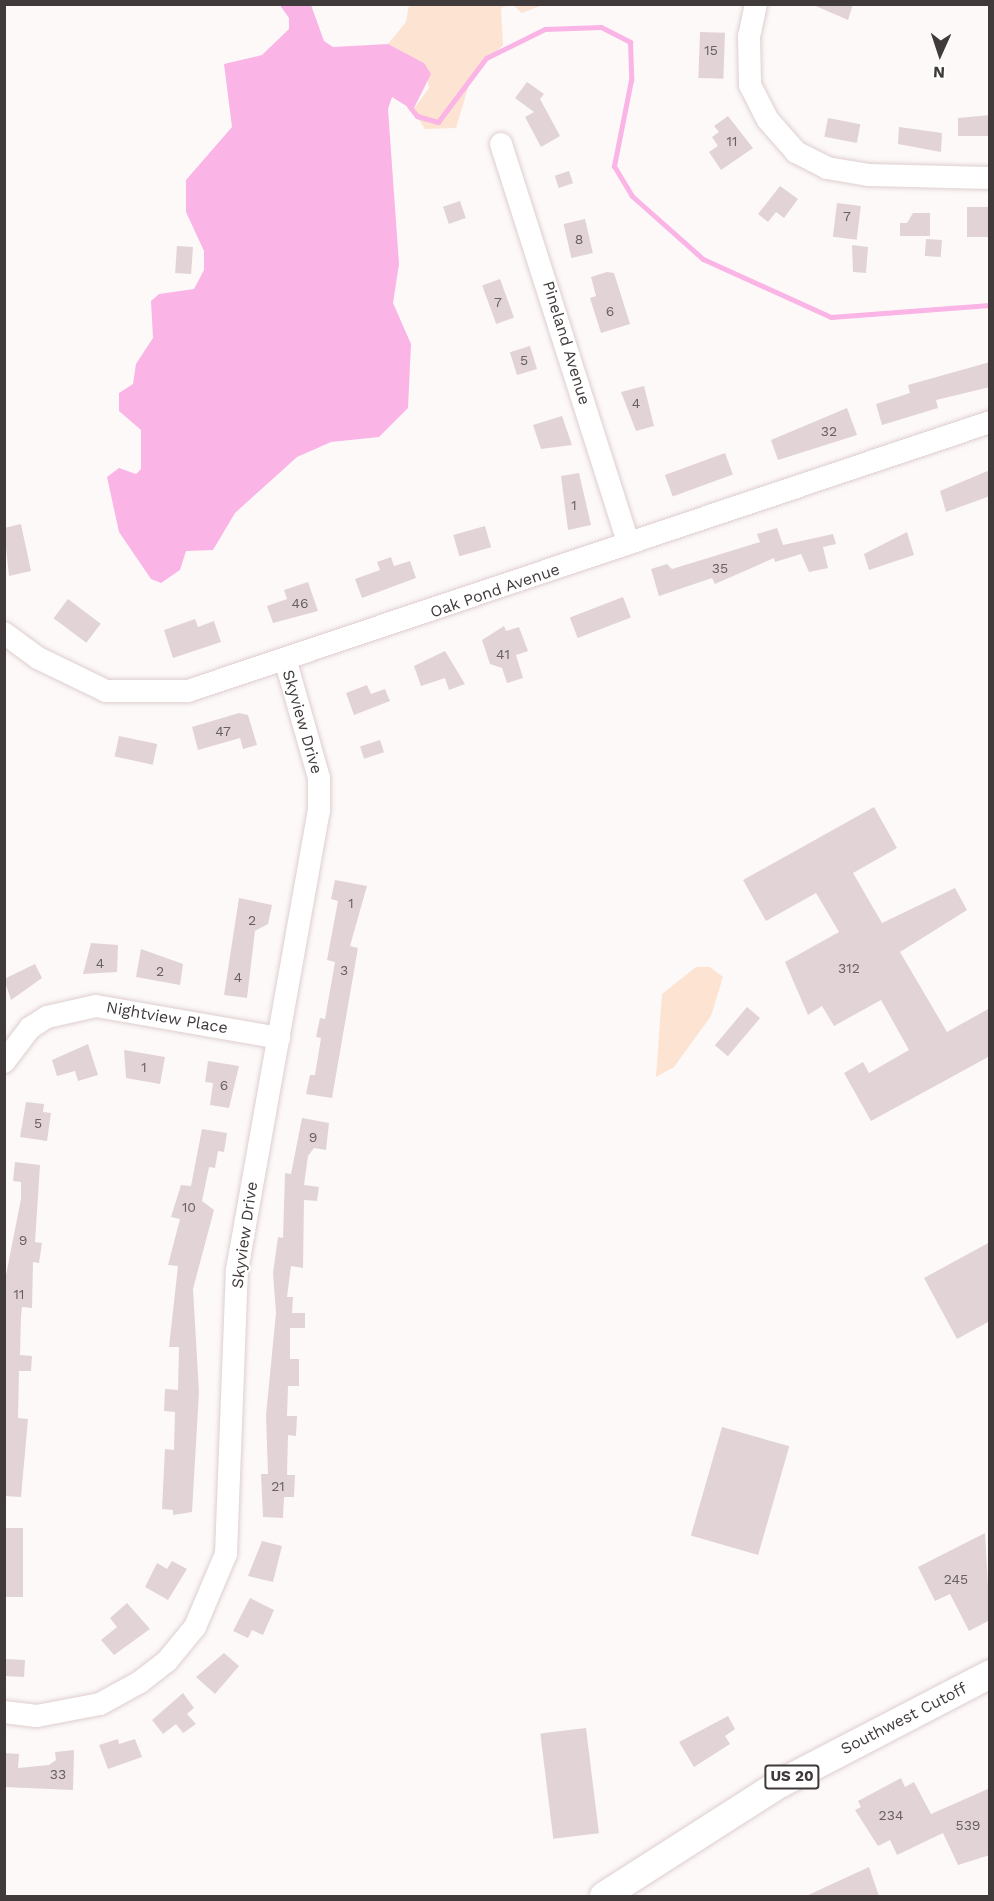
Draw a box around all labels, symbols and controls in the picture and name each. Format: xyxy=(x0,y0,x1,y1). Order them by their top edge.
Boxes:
north arrow xyxy=(910,24,970,84)
house number: 15 xyxy=(704,42,718,58)
text: N xyxy=(933,63,945,82)
house number: 11 xyxy=(727,133,737,149)
house number: 7 xyxy=(843,208,851,224)
house number: 8 xyxy=(575,231,583,247)
street label: Pineland Avenue xyxy=(538,278,594,408)
house number: 7 xyxy=(494,294,502,310)
house number: 6 xyxy=(606,303,614,319)
house number: 5 xyxy=(520,352,528,368)
house number: 4 xyxy=(632,395,640,411)
house number: 32 xyxy=(821,423,837,439)
house number: 1 xyxy=(571,497,577,513)
street label: Oak Pond Avenue xyxy=(427,560,563,622)
house number: 35 xyxy=(712,560,728,576)
house number: 46 xyxy=(291,595,309,611)
house number: 41 xyxy=(496,646,510,662)
street label: Skyview Drive xyxy=(278,668,326,776)
house number: 47 xyxy=(215,723,231,739)
house number: 1 xyxy=(348,895,354,911)
house number: 2 xyxy=(248,912,256,928)
house number: 4 xyxy=(96,955,104,971)
house number: 312 xyxy=(838,960,860,976)
house number: 3 xyxy=(340,962,348,978)
house number: 2 xyxy=(156,963,164,979)
house number: 4 xyxy=(234,969,242,985)
street label: Nightview Place xyxy=(105,998,229,1038)
house number: 1 xyxy=(141,1059,147,1075)
house number: 6 xyxy=(220,1077,228,1093)
house number: 5 xyxy=(34,1115,42,1131)
house number: 9 xyxy=(309,1129,317,1145)
street label: Skyview Drive xyxy=(228,1180,262,1290)
house number: 10 xyxy=(182,1199,196,1215)
house number: 9 xyxy=(19,1232,27,1248)
house number: 11 xyxy=(14,1286,24,1302)
house number: 21 xyxy=(271,1478,285,1494)
house number: 245 xyxy=(944,1571,968,1587)
street label: Southwest Cutoff xyxy=(838,1679,970,1759)
road number: US 20 xyxy=(764,1765,820,1789)
house number: 33 xyxy=(50,1766,66,1782)
house number: 234 xyxy=(879,1807,903,1823)
house number: 539 xyxy=(956,1817,980,1833)

